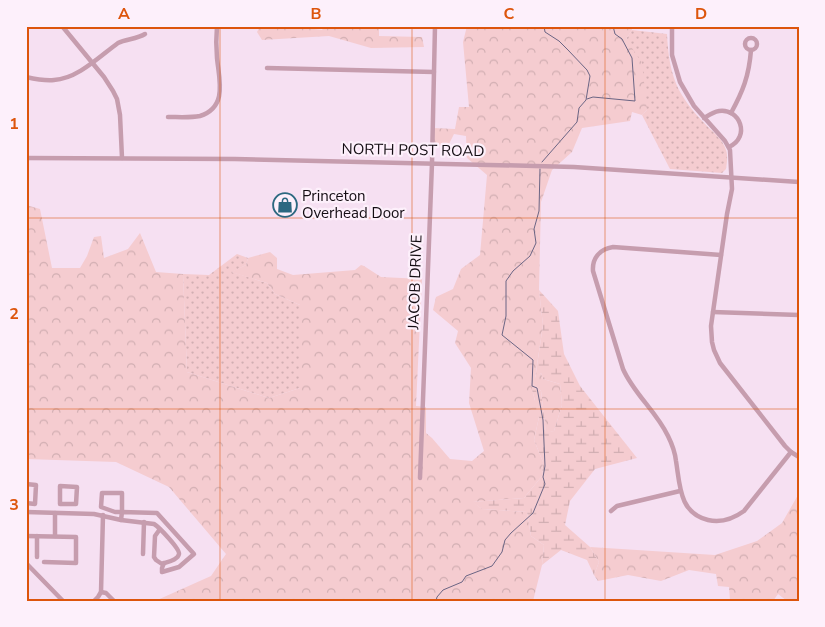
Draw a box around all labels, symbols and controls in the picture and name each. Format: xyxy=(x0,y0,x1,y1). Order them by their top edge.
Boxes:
text: A xyxy=(118,3,130,25)
text: B xyxy=(310,3,322,25)
text: C xyxy=(504,3,515,25)
text: D xyxy=(695,3,707,25)
text: 1 xyxy=(9,113,19,135)
street label: NORTH POST ROAD xyxy=(341,139,485,161)
place label: Princeton Overhead Door xyxy=(302,186,405,223)
shop icon: Princeton Overhead Door xyxy=(272,192,298,218)
street label: JACOB DRIVE xyxy=(403,234,427,331)
text: 2 xyxy=(9,303,19,325)
text: 3 xyxy=(9,494,19,516)

